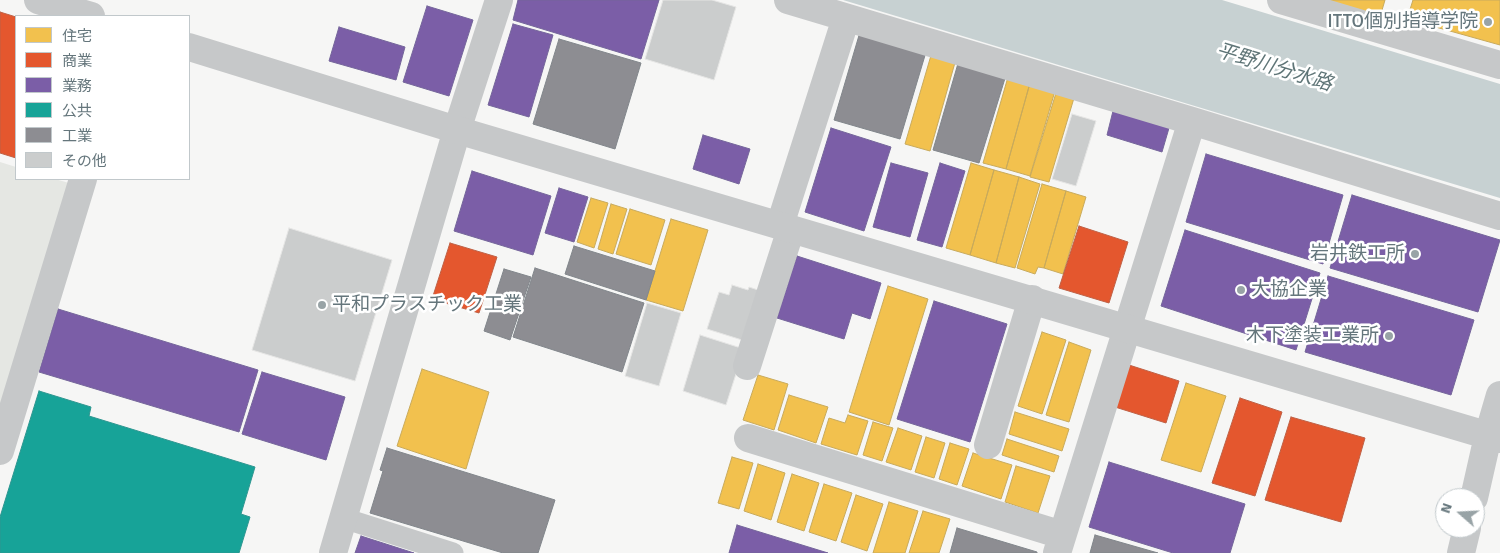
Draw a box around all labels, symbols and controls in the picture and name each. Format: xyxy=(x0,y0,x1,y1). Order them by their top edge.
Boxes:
place label: ITTO個別指導学院 xyxy=(1327,11,1478,33)
legend xyxy=(15,15,190,180)
marker: ITTO個別指導学院 xyxy=(1482,16,1494,28)
text: 住宅 xyxy=(62,27,92,45)
water label: 平野川分水路 xyxy=(1213,39,1335,97)
text: 商業 xyxy=(62,52,92,70)
text: 業務 xyxy=(62,77,92,95)
text: 公共 xyxy=(62,102,92,120)
text: 工業 xyxy=(62,127,92,145)
text: その他 xyxy=(62,152,107,170)
place label: 岩井鉄工所 xyxy=(1310,243,1405,265)
marker: 岩井鉄工所 xyxy=(1409,248,1421,260)
place label: 大協企業 xyxy=(1251,279,1327,301)
marker: 大協企業 xyxy=(1235,284,1247,296)
place label: 平和プラスチック工業 xyxy=(332,294,522,316)
marker: 平和プラスチック工業 xyxy=(316,299,328,311)
place label: 木下塗装工業所 xyxy=(1246,325,1379,347)
marker: 木下塗装工業所 xyxy=(1383,330,1395,342)
north arrow xyxy=(1435,488,1485,538)
text: N xyxy=(1437,501,1456,516)

